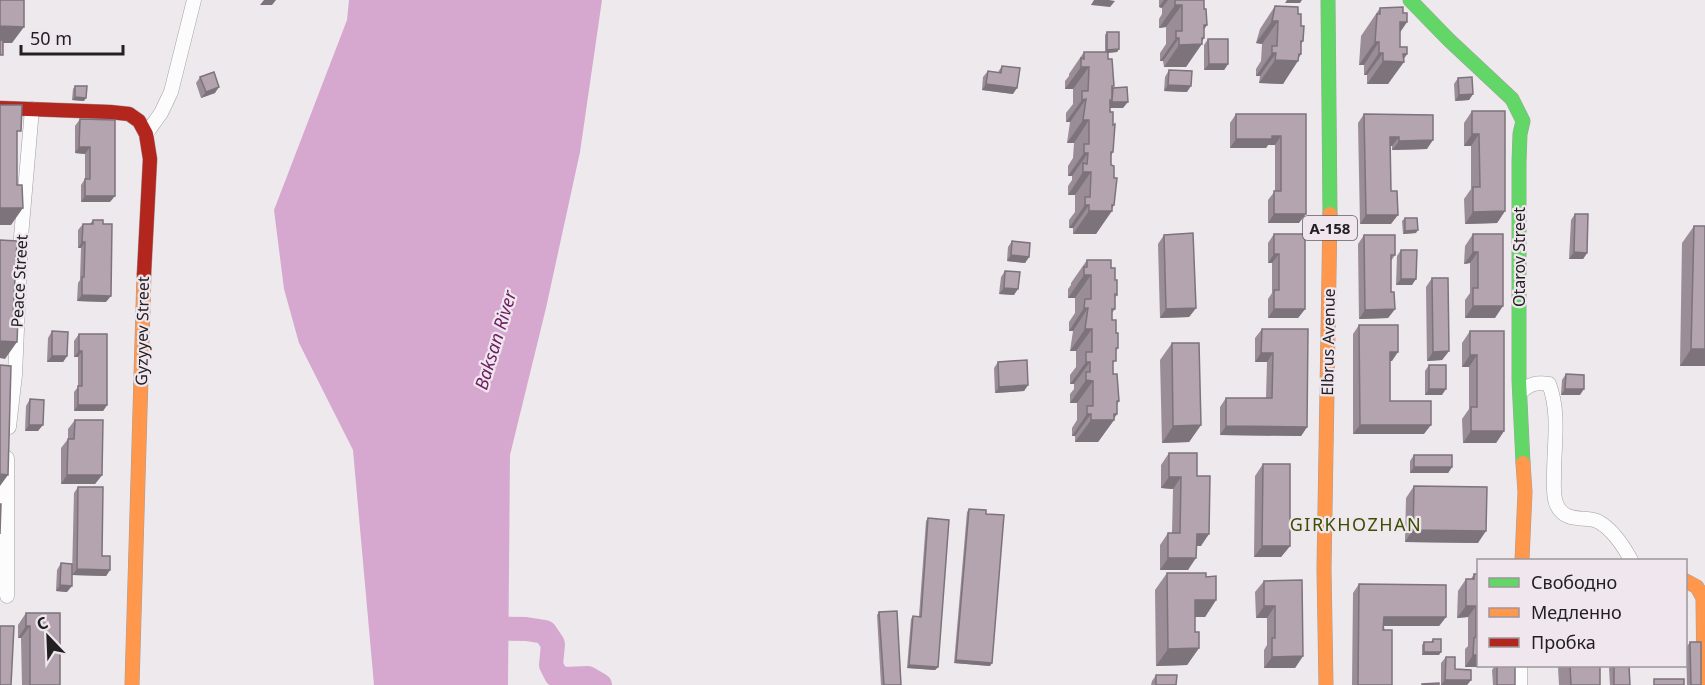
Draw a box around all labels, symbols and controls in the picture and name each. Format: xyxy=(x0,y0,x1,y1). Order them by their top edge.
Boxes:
scale bar xyxy=(21,18,123,56)
text: 50 m xyxy=(30,26,72,50)
street label: Otarov Street xyxy=(1508,207,1530,307)
road number: А-158 xyxy=(1303,216,1357,240)
street label: Peace Street xyxy=(6,234,32,328)
street label: Gyzyyev Street xyxy=(130,276,154,386)
water label: Baksan River xyxy=(469,287,522,393)
street label: Elbrus Avenue xyxy=(1316,288,1340,396)
district label: GIRKHOZHAN xyxy=(1290,512,1422,536)
legend xyxy=(1477,559,1687,667)
text: Свободно xyxy=(1531,570,1617,594)
text: Медленно xyxy=(1531,600,1622,624)
north arrow xyxy=(18,607,78,667)
text: С xyxy=(33,611,51,635)
text: Пробка xyxy=(1531,630,1596,654)

